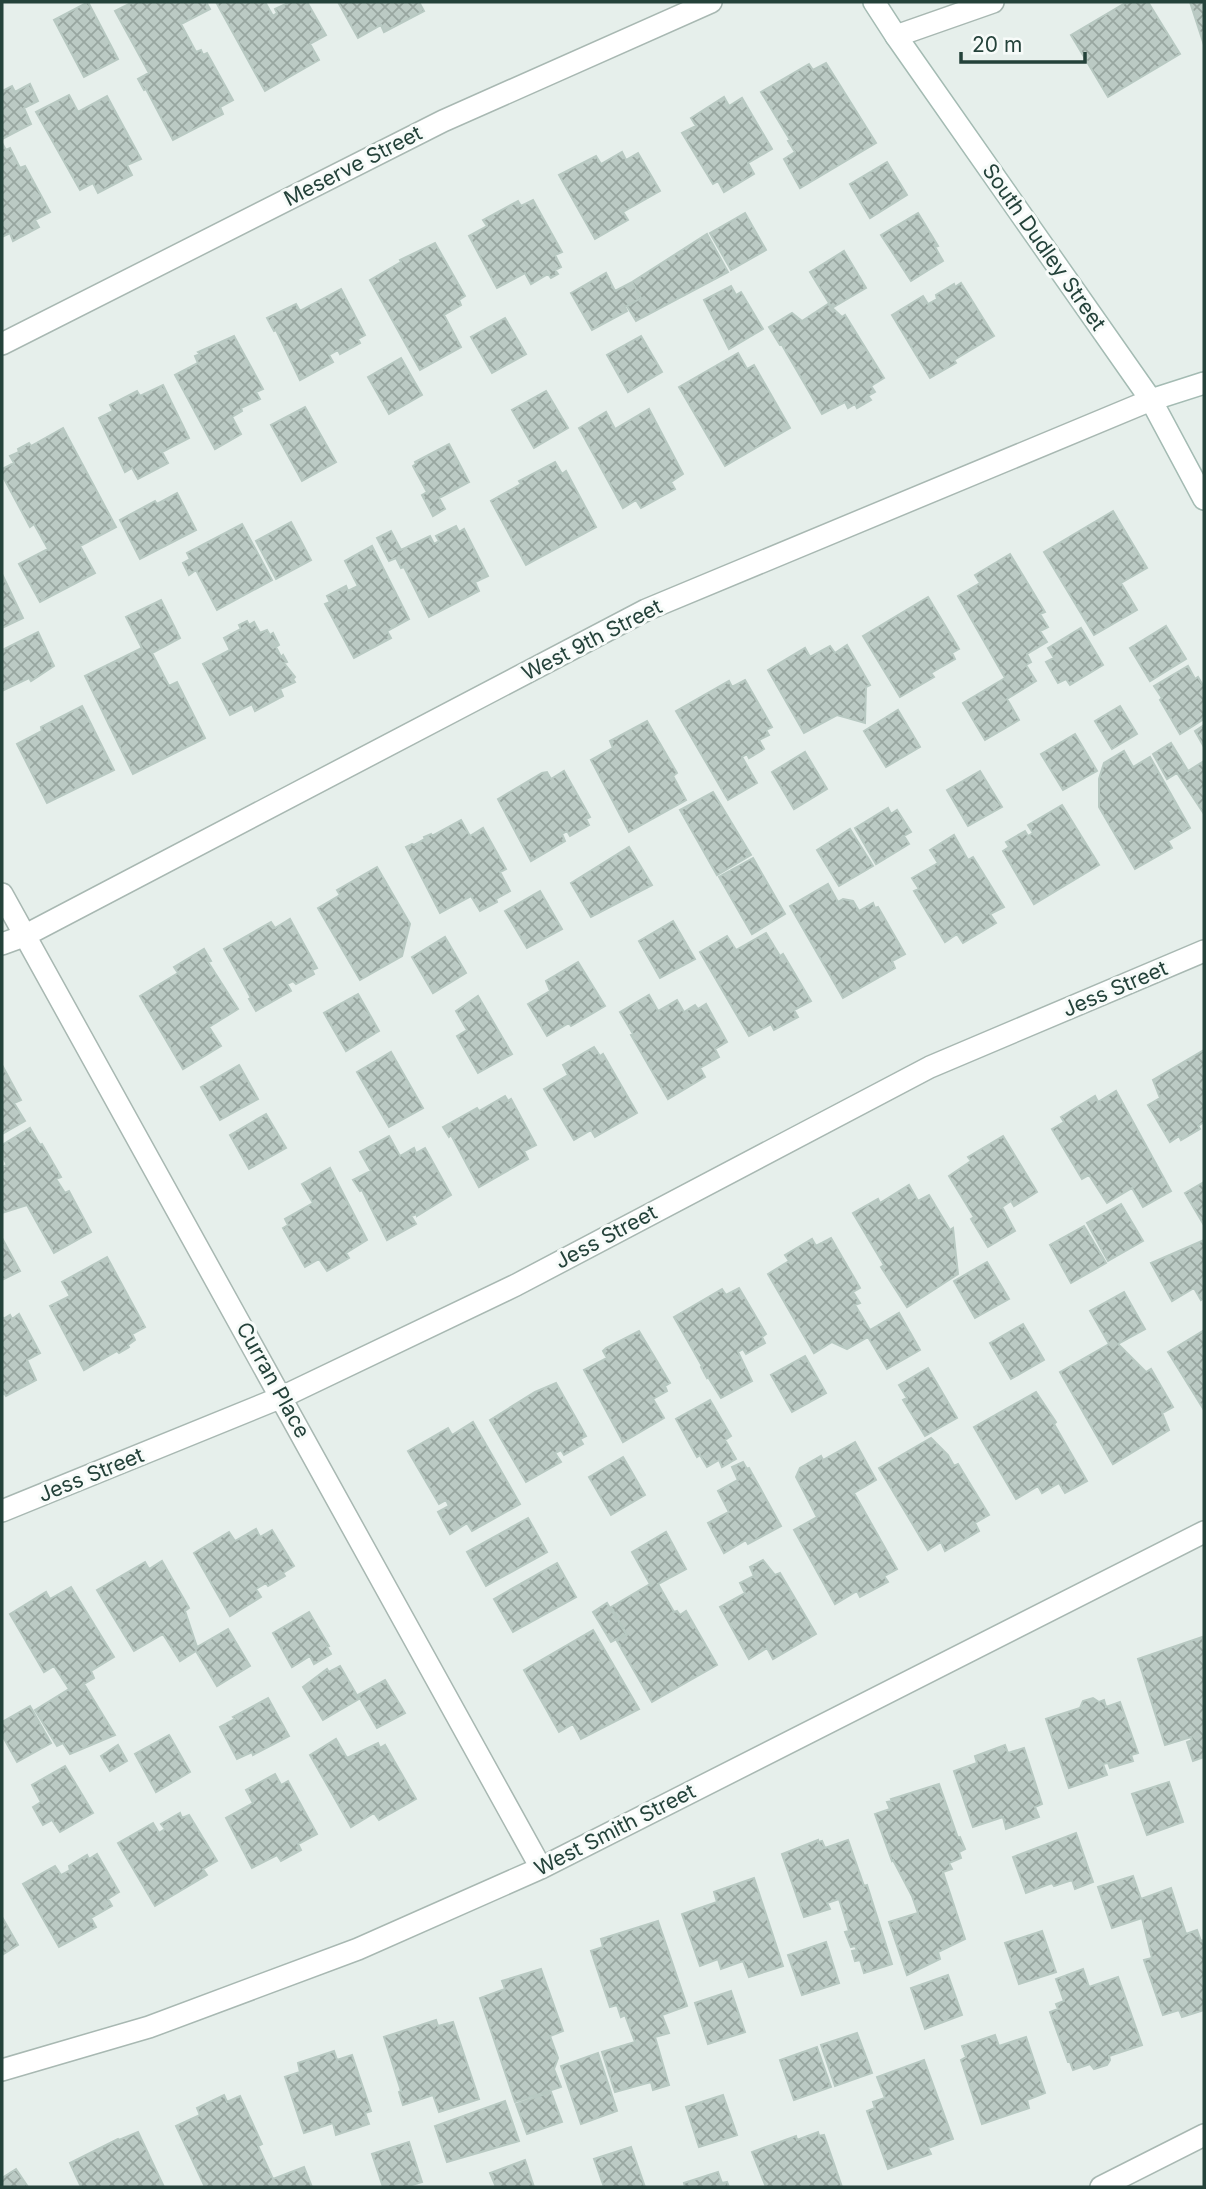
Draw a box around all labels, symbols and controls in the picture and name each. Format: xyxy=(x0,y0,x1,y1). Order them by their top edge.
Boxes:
scale bar xyxy=(961,21,1085,65)
text: 20 m xyxy=(972,32,1022,57)
street label: Meserve Street xyxy=(280,120,426,211)
street label: South Dudley Street xyxy=(977,158,1112,335)
street label: West 9th Street xyxy=(518,594,666,686)
street label: Jess Street xyxy=(1059,955,1171,1022)
street label: Jess Street xyxy=(551,1199,661,1274)
street label: Curran Place xyxy=(231,1317,316,1442)
street label: Jess Street xyxy=(34,1442,147,1507)
street label: West Smith Street xyxy=(530,1778,699,1881)

